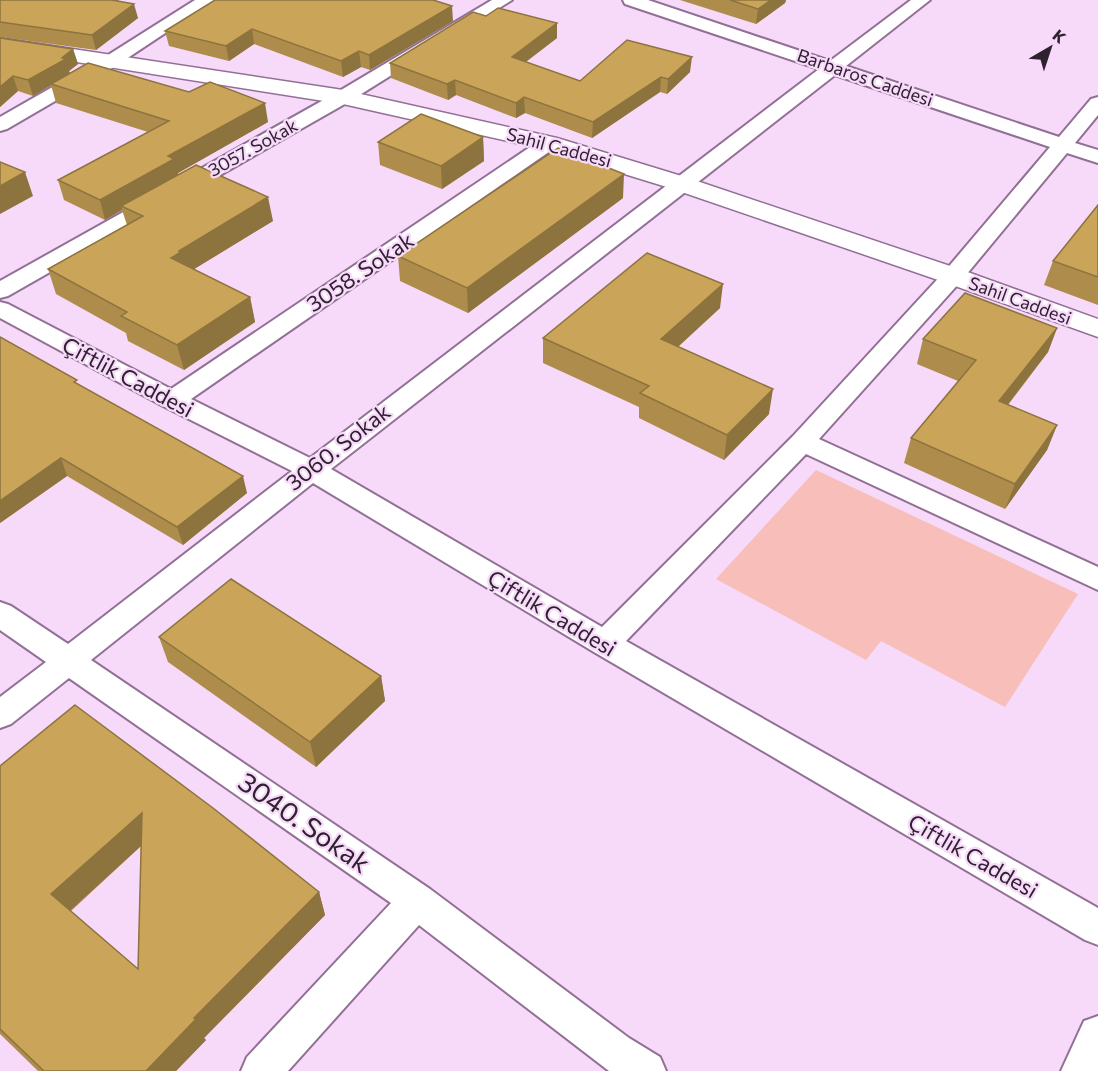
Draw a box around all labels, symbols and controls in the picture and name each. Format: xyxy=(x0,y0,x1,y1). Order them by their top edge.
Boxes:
north arrow xyxy=(1020,18,1080,78)
text: K xyxy=(1049,25,1070,47)
street label: Barbaros Caddesi xyxy=(795,44,936,111)
street label: 3057. Sokak xyxy=(204,113,301,181)
street label: Sahil Caddesi xyxy=(504,122,614,172)
street label: 3058. Sokak xyxy=(301,226,418,317)
street label: Sahil Caddesi xyxy=(966,271,1075,329)
street label: Çiftlik Caddesi xyxy=(58,331,199,423)
street label: 3060. Sokak xyxy=(280,397,395,496)
street label: Çiftlik Caddesi xyxy=(483,564,621,662)
street label: 3040. Sokak xyxy=(233,764,377,879)
street label: Çiftlik Caddesi xyxy=(904,808,1043,904)

